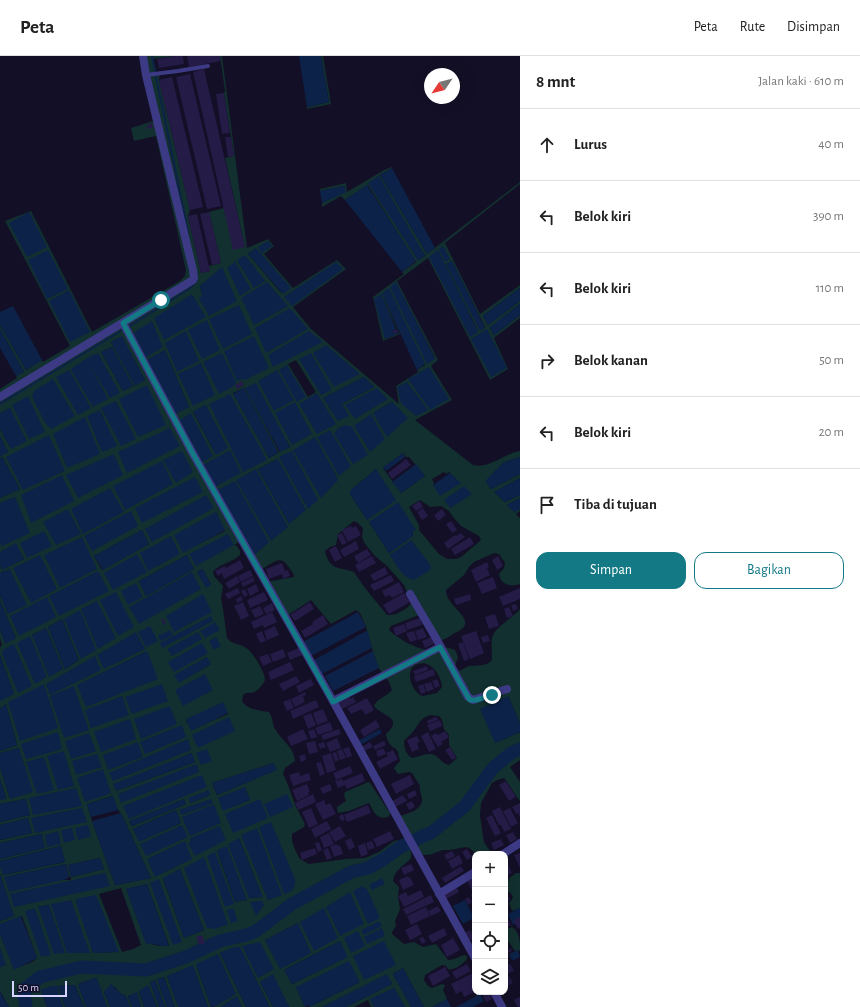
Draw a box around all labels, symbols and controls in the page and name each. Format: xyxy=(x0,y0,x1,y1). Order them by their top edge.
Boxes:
text: Peta xyxy=(20,18,54,37)
text: Peta xyxy=(694,20,718,34)
text: Rute xyxy=(740,20,765,34)
text: Disimpan xyxy=(787,20,840,34)
north arrow xyxy=(424,68,460,104)
text: 8 mnt xyxy=(536,73,575,90)
text: Jalan kaki · 610 m xyxy=(758,75,844,88)
icon: ahead xyxy=(536,134,558,156)
text: Lurus xyxy=(574,137,607,152)
text: 40 m xyxy=(818,138,844,151)
icon: left xyxy=(536,206,558,228)
text: Belok kiri xyxy=(574,209,631,224)
text: 390 m xyxy=(813,210,844,223)
icon: left xyxy=(536,278,558,300)
text: Belok kiri xyxy=(574,281,631,296)
text: 110 m xyxy=(816,282,844,295)
route start xyxy=(152,291,170,309)
icon: right xyxy=(536,350,558,372)
text: Belok kanan xyxy=(574,353,648,368)
text: 50 m xyxy=(819,354,844,367)
icon: left xyxy=(536,422,558,444)
text: Belok kiri xyxy=(574,425,631,440)
text: 20 m xyxy=(819,426,844,439)
icon: arrive xyxy=(536,494,558,516)
text: Tiba di tujuan xyxy=(574,497,657,512)
button: Simpan xyxy=(536,552,686,589)
button: Bagikan xyxy=(694,552,844,589)
route end xyxy=(483,686,501,704)
map controls xyxy=(472,851,508,995)
button: + xyxy=(472,851,508,887)
button: − xyxy=(472,887,508,923)
button: locate xyxy=(472,923,508,959)
button: layers xyxy=(472,959,508,995)
scale bar xyxy=(12,979,67,998)
text: 50 m xyxy=(18,982,39,993)

